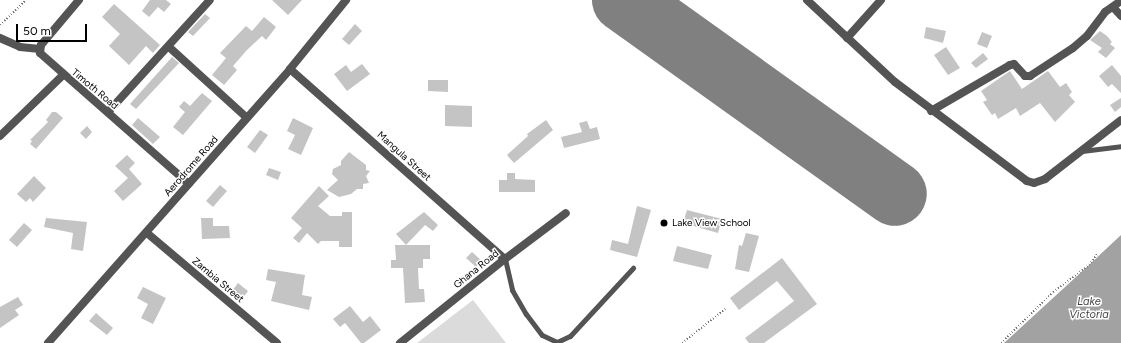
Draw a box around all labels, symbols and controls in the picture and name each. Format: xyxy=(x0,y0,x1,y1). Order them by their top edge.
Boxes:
scale bar xyxy=(18,16,89,42)
text: 50 m xyxy=(23,24,51,38)
street label: Timoth Road xyxy=(69,66,121,112)
street label: Mangula Street xyxy=(375,129,433,183)
street label: Aerodrome Road xyxy=(162,133,220,199)
place label: Lake View School xyxy=(672,217,751,229)
marker: Lake View School xyxy=(659,218,669,228)
street label: Ghana Road xyxy=(451,247,501,291)
street label: Zambia Street xyxy=(190,255,246,305)
water label: Lake Victoria xyxy=(1069,296,1109,322)

